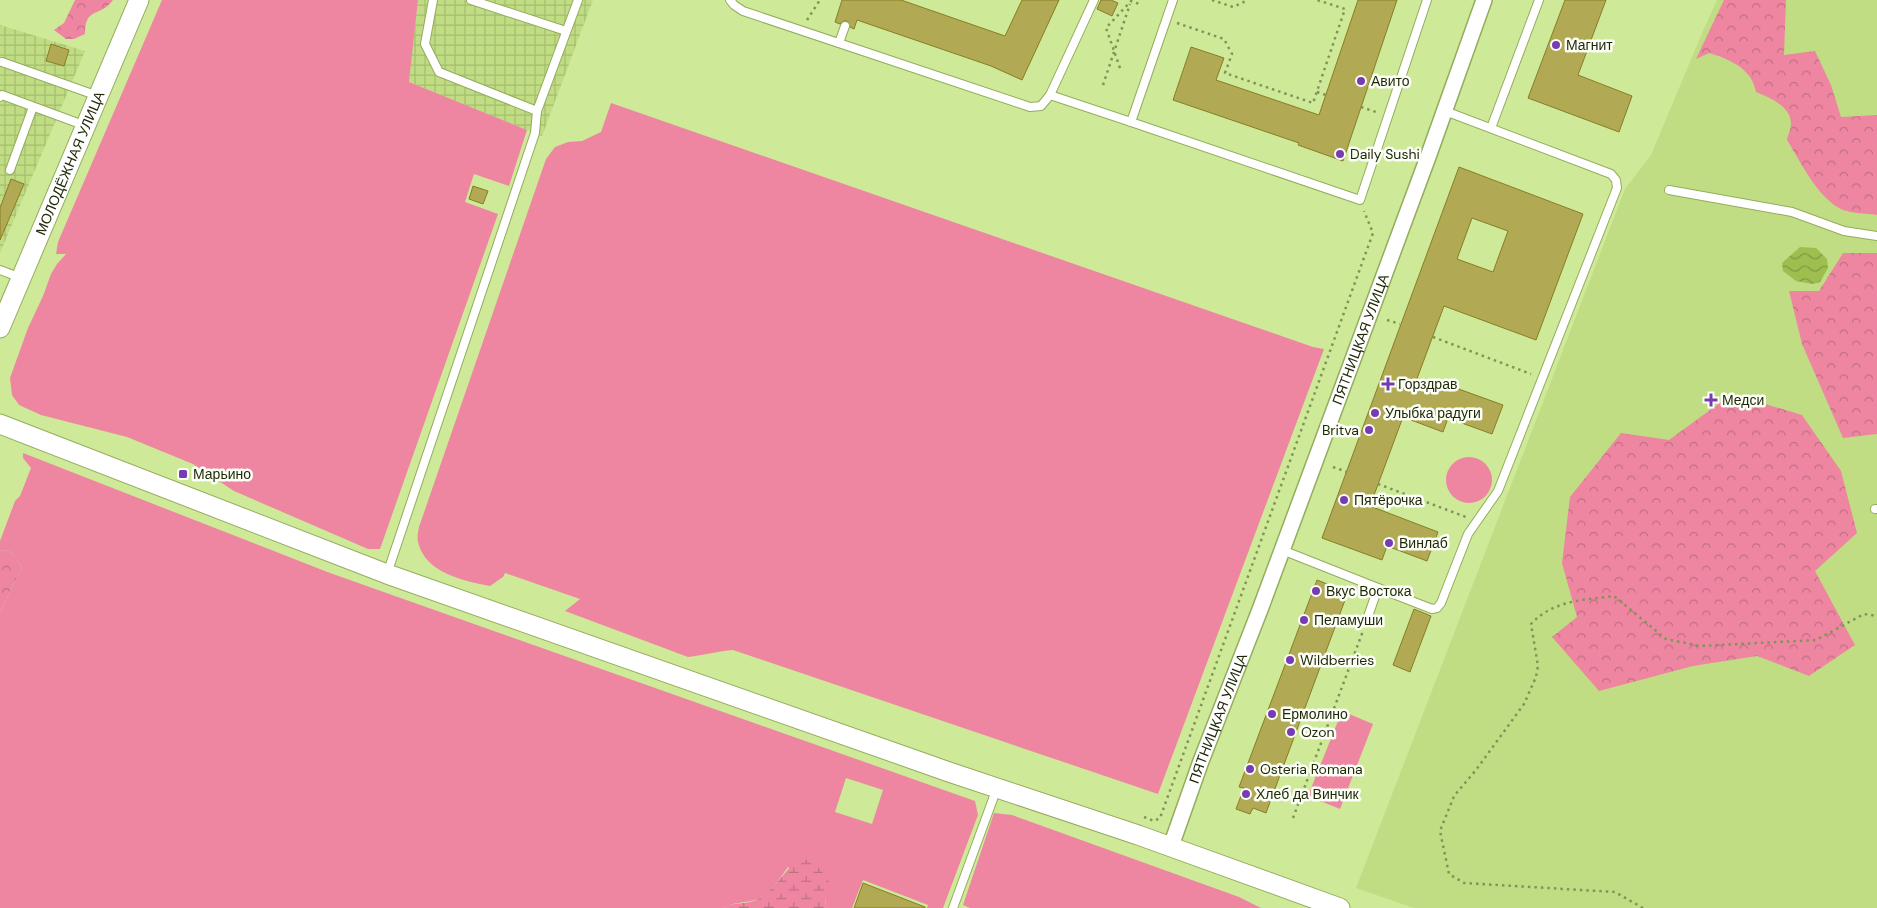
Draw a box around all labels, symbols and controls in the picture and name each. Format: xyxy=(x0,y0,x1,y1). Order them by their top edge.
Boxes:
place label: Магнит xyxy=(1566,36,1613,54)
marker: Магнит xyxy=(1550,39,1562,51)
place label: Авито xyxy=(1371,72,1410,90)
marker: Авито xyxy=(1355,75,1367,87)
street label: МОЛОДЁЖНАЯ УЛИЦА xyxy=(31,88,109,238)
place label: Daily Sushi xyxy=(1350,145,1420,163)
marker: Daily Sushi xyxy=(1334,148,1346,160)
street label: ПЯТНИЦКАЯ УЛИЦА xyxy=(1328,271,1393,407)
place label: Горздрав xyxy=(1398,375,1457,393)
marker: Горздрав xyxy=(1382,378,1394,390)
place label: Медси xyxy=(1722,391,1764,409)
marker: Медси xyxy=(1704,393,1718,407)
place label: Улыбка радуги xyxy=(1385,404,1481,422)
marker: Улыбка радуги xyxy=(1369,407,1381,419)
place label: Britva xyxy=(1322,421,1359,439)
marker: Britva xyxy=(1363,424,1375,436)
place label: Марьино xyxy=(193,465,251,483)
marker: Марьино xyxy=(177,468,189,480)
place label: Пятёрочка xyxy=(1354,491,1423,509)
marker: Пятёрочка xyxy=(1338,494,1350,506)
place label: Винлаб xyxy=(1399,534,1448,552)
marker: Винлаб xyxy=(1383,537,1395,549)
place label: Вкус Востока xyxy=(1326,582,1412,600)
marker: Вкус Востока xyxy=(1310,585,1322,597)
place label: Пеламуши xyxy=(1314,611,1383,629)
marker: Пеламуши xyxy=(1298,614,1310,626)
street label: ПЯТНИЦКАЯ УЛИЦА xyxy=(1185,650,1251,786)
place label: Wildberries xyxy=(1300,651,1374,669)
marker: Wildberries xyxy=(1284,654,1296,666)
place label: Ермолино xyxy=(1282,705,1348,723)
marker: Ермолино xyxy=(1266,708,1278,720)
place label: Ozon xyxy=(1301,723,1335,741)
marker: Ozon xyxy=(1285,726,1297,738)
place label: Osteria Romana xyxy=(1260,760,1363,778)
marker: Osteria Romana xyxy=(1244,763,1256,775)
place label: Хлеб да Винчик xyxy=(1256,785,1360,803)
marker: Хлеб да Винчик xyxy=(1240,788,1252,800)

